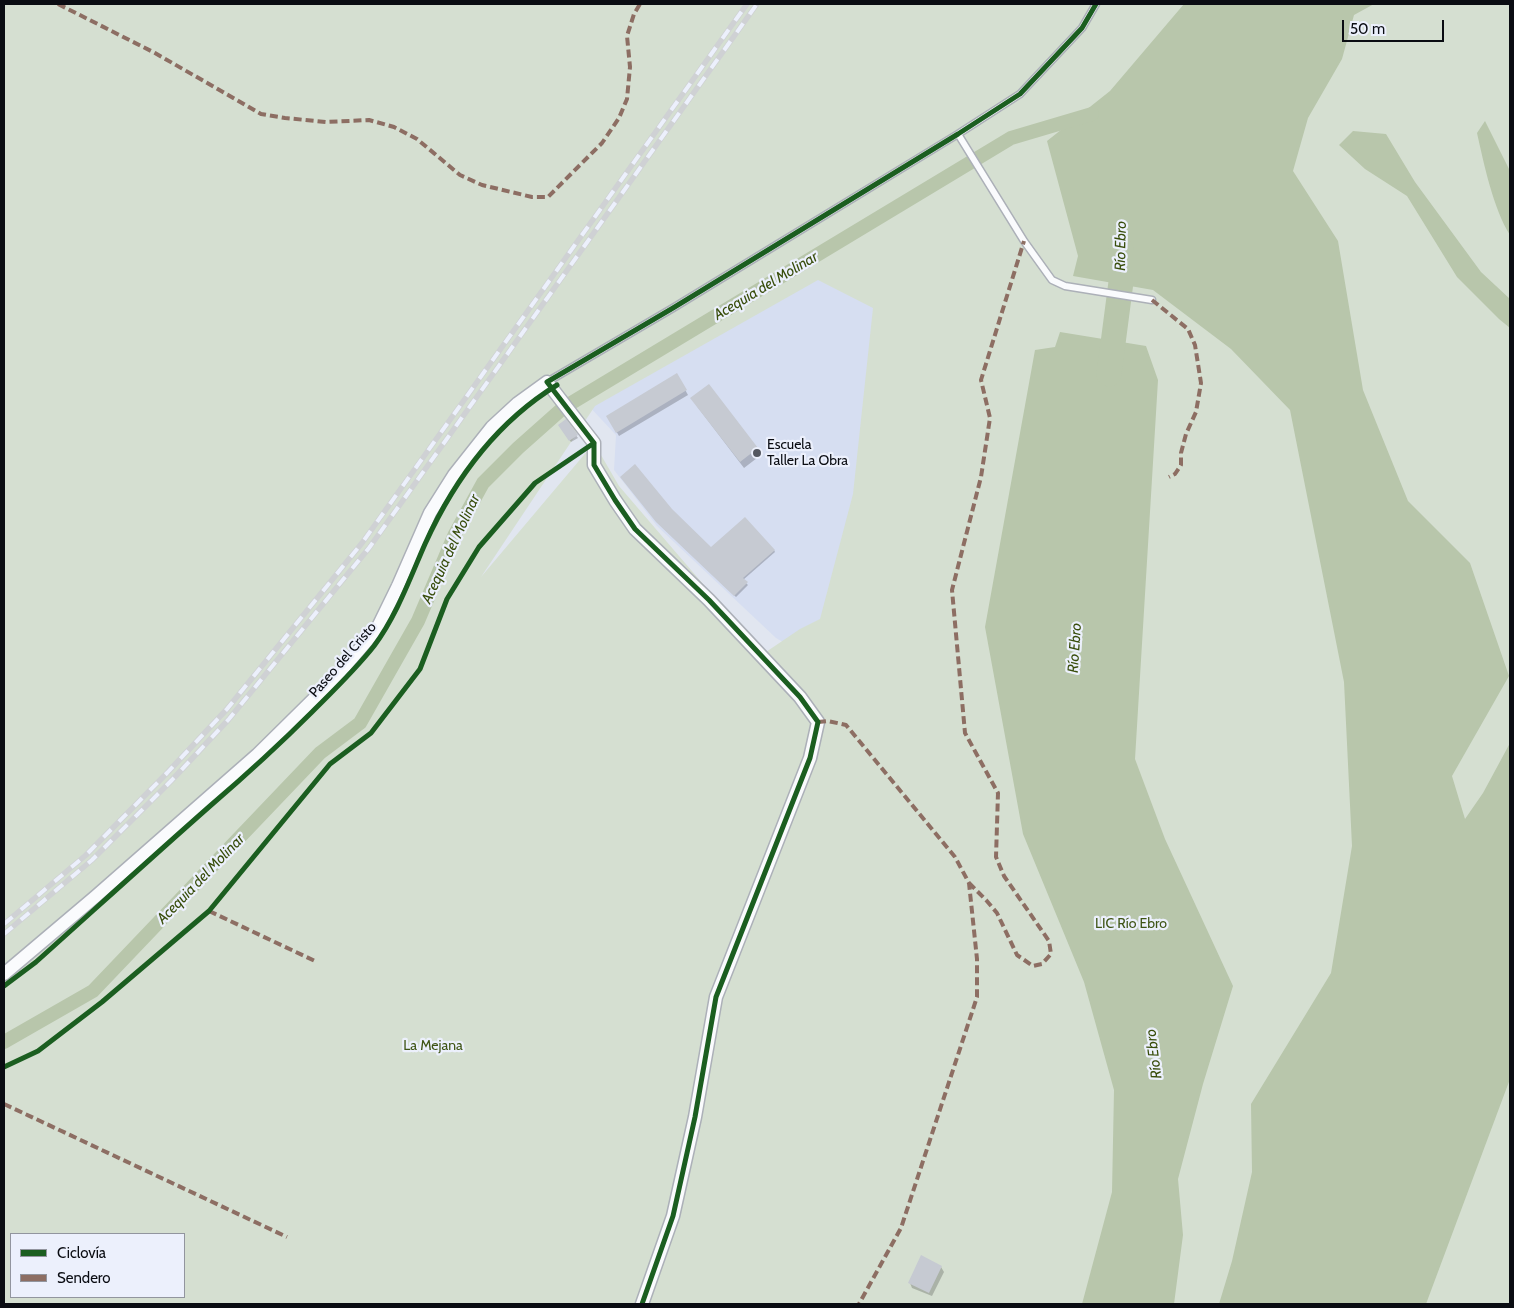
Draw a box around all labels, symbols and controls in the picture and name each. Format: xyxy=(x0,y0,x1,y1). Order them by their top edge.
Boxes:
scale bar xyxy=(1344,10,1446,42)
text: 50 m xyxy=(1350,20,1385,38)
water label: Río Ebro xyxy=(1112,221,1130,271)
water label: Acequia del Molinar xyxy=(711,248,821,324)
place label: Escuela Taller La Obra xyxy=(767,437,848,470)
marker: Escuela Taller La Obra xyxy=(751,447,763,459)
water label: Acequia del Molinar xyxy=(418,492,484,606)
street label: Paseo del Cristo xyxy=(306,619,380,701)
water label: Río Ebro xyxy=(1064,622,1086,674)
water label: Acequia del Molinar xyxy=(153,830,249,928)
park label: LIC Río Ebro xyxy=(1095,916,1167,932)
water label: Río Ebro xyxy=(1142,1028,1166,1080)
park label: La Mejana xyxy=(403,1038,463,1054)
legend xyxy=(10,1233,185,1298)
text: Ciclovía xyxy=(57,1244,106,1262)
text: Sendero xyxy=(57,1269,111,1287)

